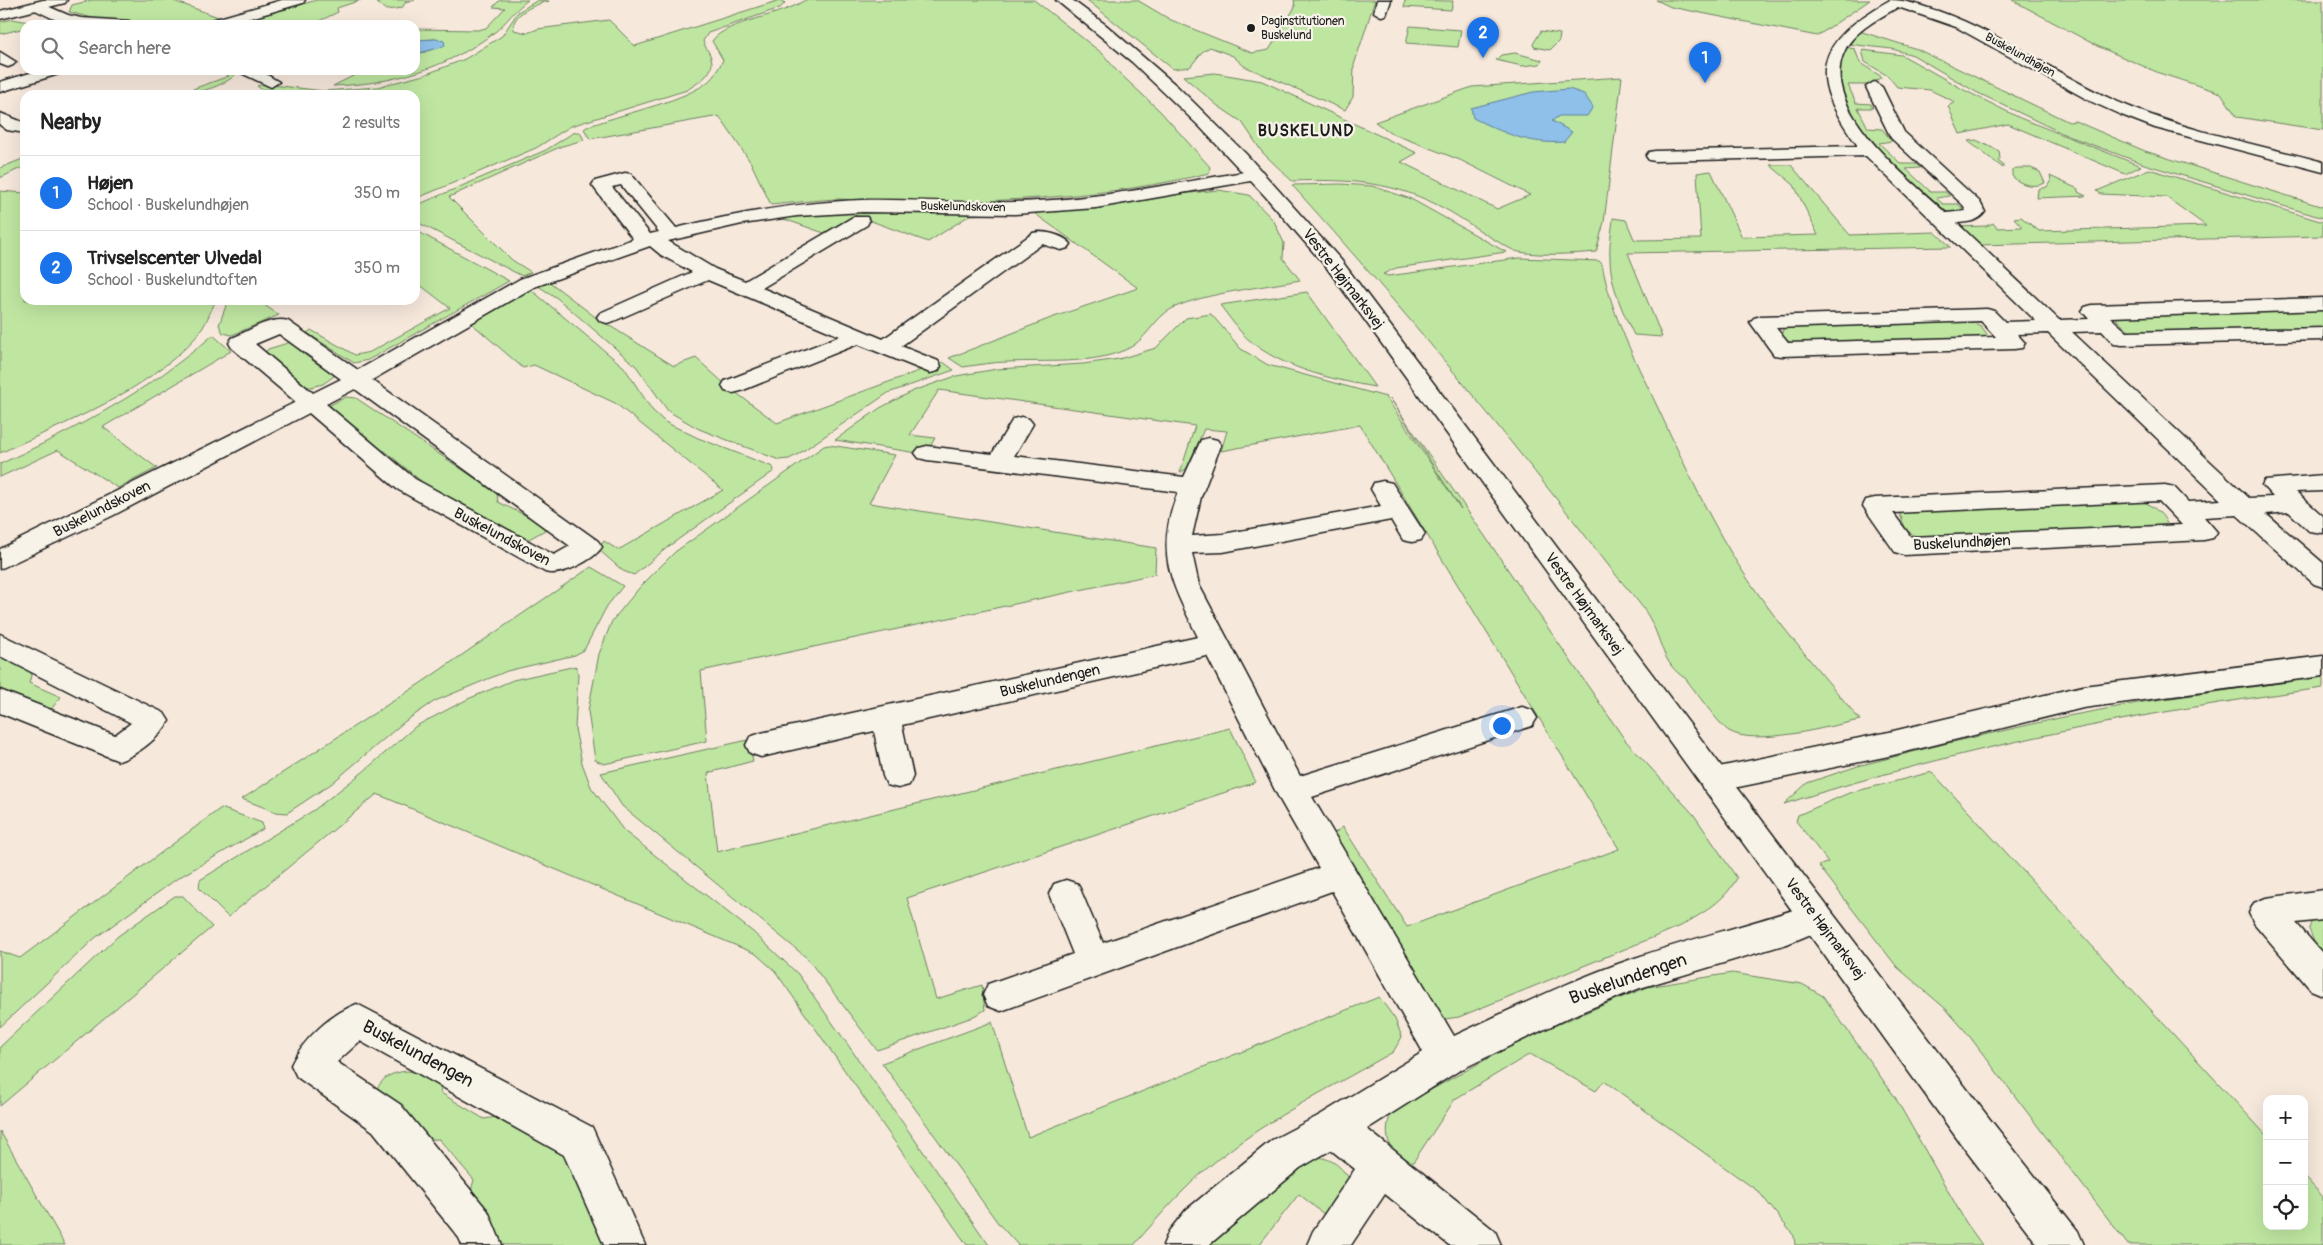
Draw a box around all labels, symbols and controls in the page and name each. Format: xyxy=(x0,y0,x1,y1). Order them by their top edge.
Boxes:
place label: Daginstitutionen Buskelund xyxy=(1261,14,1345,43)
pin: 2 xyxy=(1467,17,1499,58)
search box xyxy=(20,20,420,75)
marker: Daginstitutionen Buskelund xyxy=(1245,22,1257,34)
street label: Buskelundhøjen xyxy=(1982,30,2058,81)
icon: search xyxy=(38,34,66,62)
text: Search here xyxy=(78,36,171,60)
pin: 1 xyxy=(1689,42,1721,83)
text: Nearby xyxy=(40,109,101,136)
text: 2 results xyxy=(342,113,400,133)
district label: BUSKELUND xyxy=(1258,121,1354,141)
text: Højen xyxy=(87,171,133,195)
text: 1 xyxy=(53,183,59,203)
text: 350 m xyxy=(354,183,400,203)
text: School · Buskelundhøjen xyxy=(87,195,249,215)
street label: Buskelundskoven xyxy=(920,199,1006,215)
street label: Vestre Højmarksvej xyxy=(1298,225,1388,333)
text: Trivselscenter Ulvedal xyxy=(87,246,262,270)
text: 2 xyxy=(52,258,60,278)
text: 350 m xyxy=(354,258,400,278)
text: School · Buskelundtoften xyxy=(87,270,257,290)
street label: Buskelundskoven xyxy=(50,476,154,542)
street label: Buskelundskoven xyxy=(450,504,554,570)
street label: Buskelundhøjen xyxy=(1913,531,2011,555)
street label: Vestre Højmarksvej xyxy=(1540,549,1628,659)
street label: Buskelundengen xyxy=(998,660,1102,702)
your location xyxy=(1489,713,1515,739)
street label: Vestre Højmarksvej xyxy=(1781,875,1869,983)
street label: Buskelundengen xyxy=(1566,948,1690,1010)
street label: Buskelundengen xyxy=(358,1015,478,1093)
map controls xyxy=(2263,1095,2308,1230)
button: + xyxy=(2263,1095,2308,1140)
button: − xyxy=(2263,1140,2308,1185)
button: locate xyxy=(2263,1185,2308,1230)

